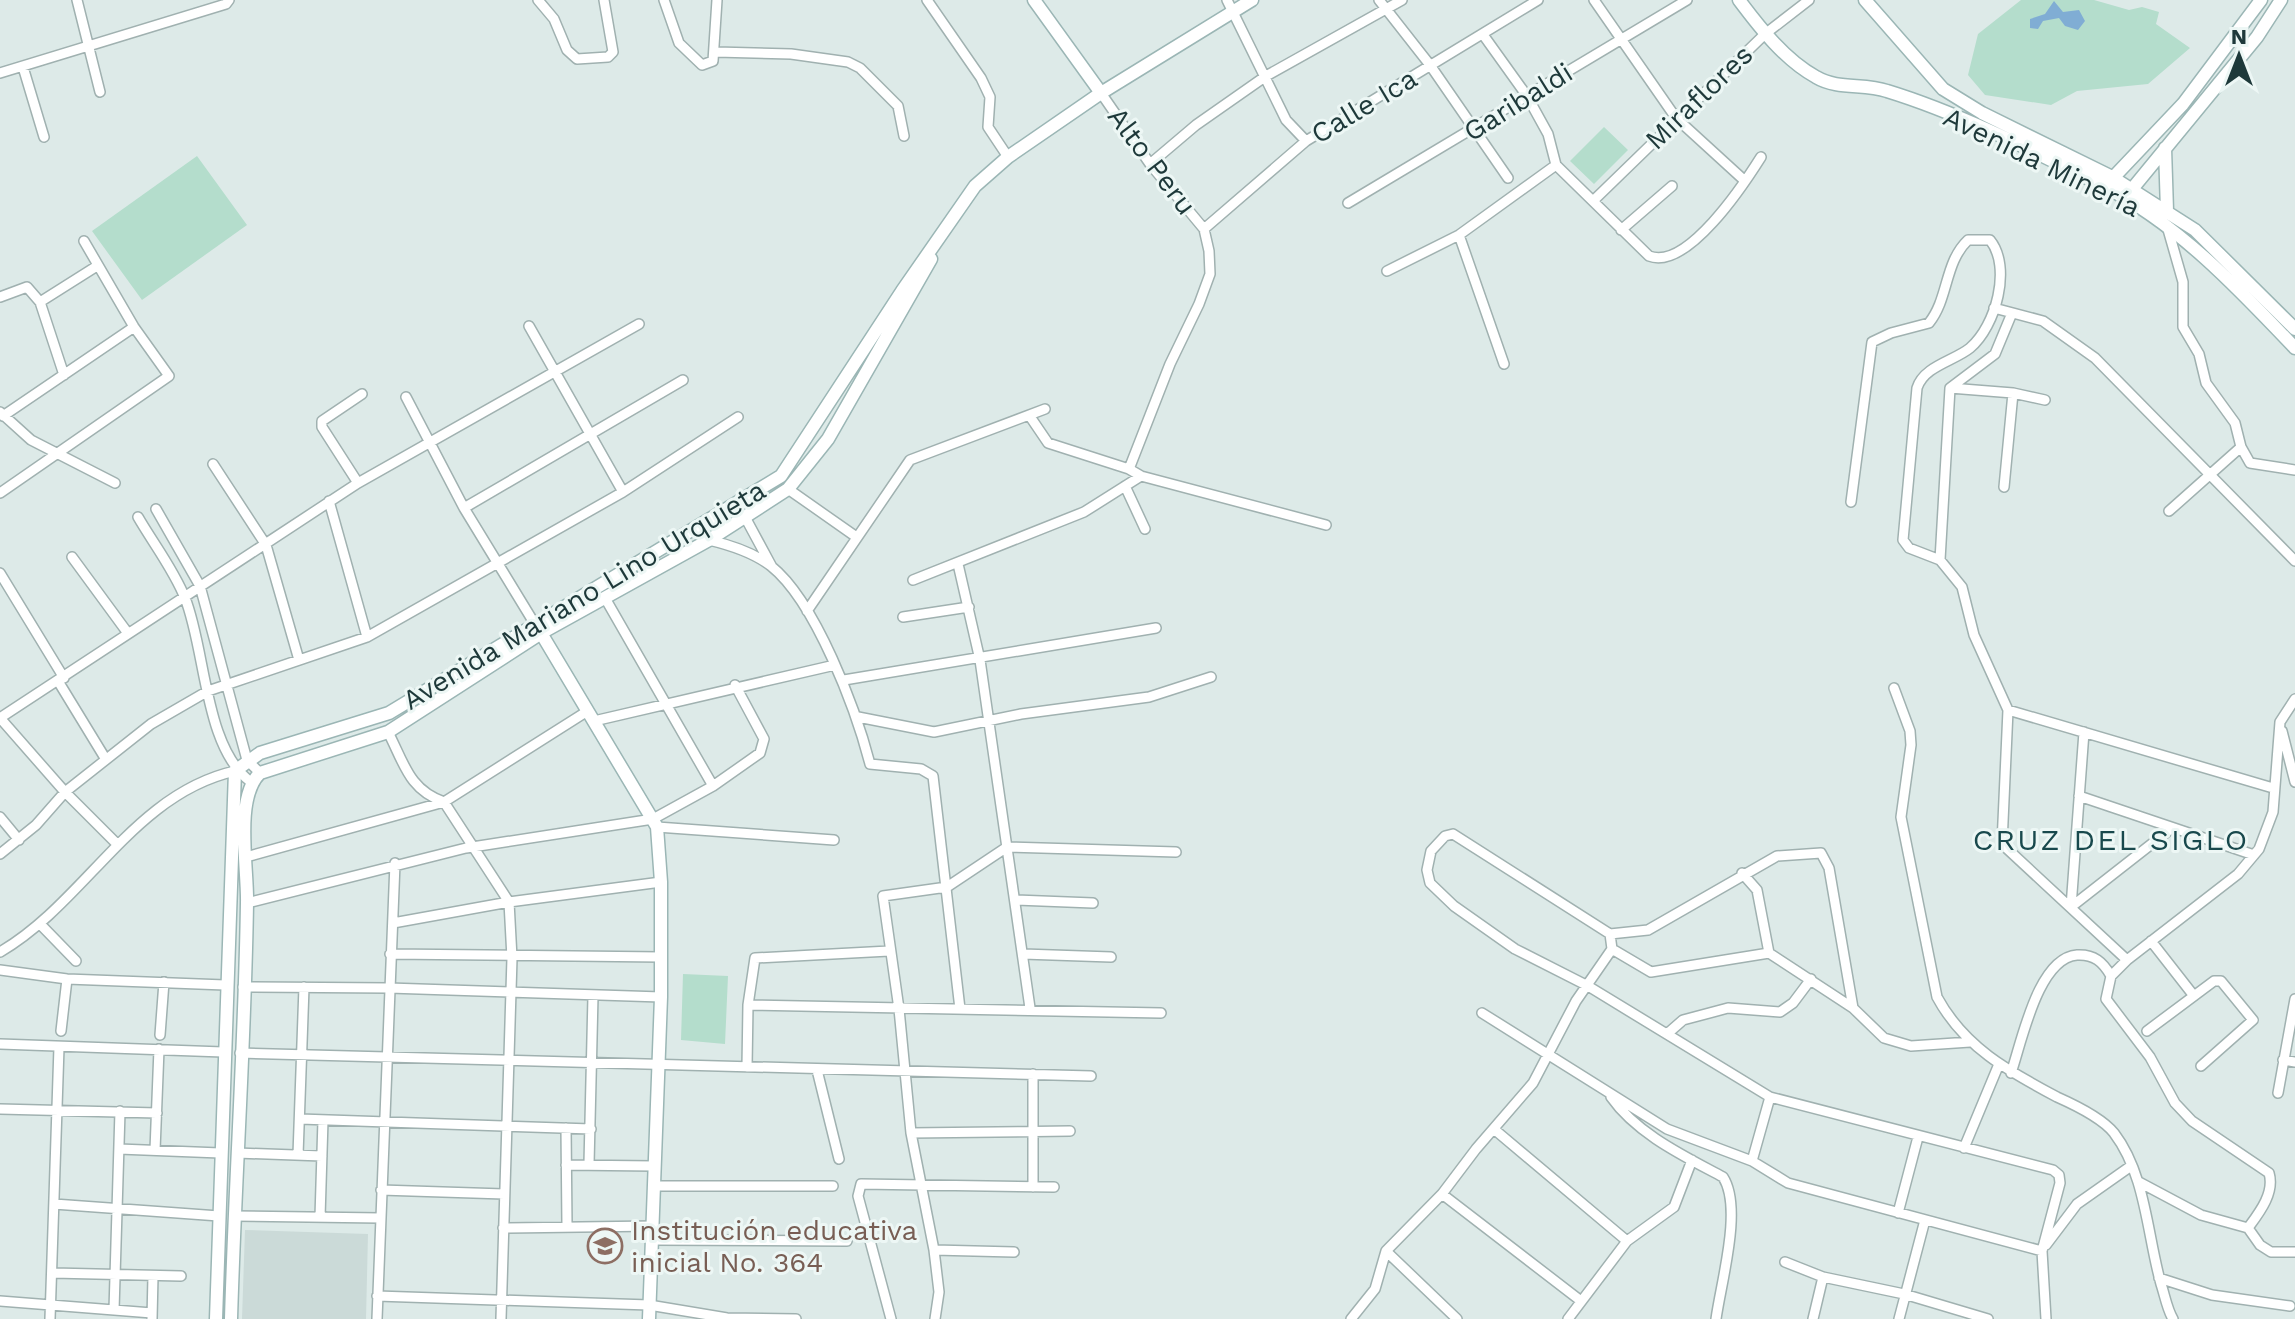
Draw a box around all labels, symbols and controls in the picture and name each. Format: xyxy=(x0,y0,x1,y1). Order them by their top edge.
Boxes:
north arrow xyxy=(2199,16,2279,96)
text: N xyxy=(2231,24,2247,49)
street label: Miraflores xyxy=(1638,38,1760,156)
street label: Garibaldi xyxy=(1458,56,1578,148)
street label: Calle Ica xyxy=(1305,62,1423,150)
street label: Avenida Minería xyxy=(1938,100,2146,224)
street label: Alto Peru xyxy=(1101,101,1203,221)
street label: Avenida Mariano Lino Urquieta xyxy=(397,473,772,717)
district label: CRUZ DEL SIGLO xyxy=(1973,822,2249,857)
place label: Institución educativa inicial No. 364 xyxy=(631,1214,918,1279)
school or university icon: Institución educativa inicial No. 364 xyxy=(586,1227,624,1265)

